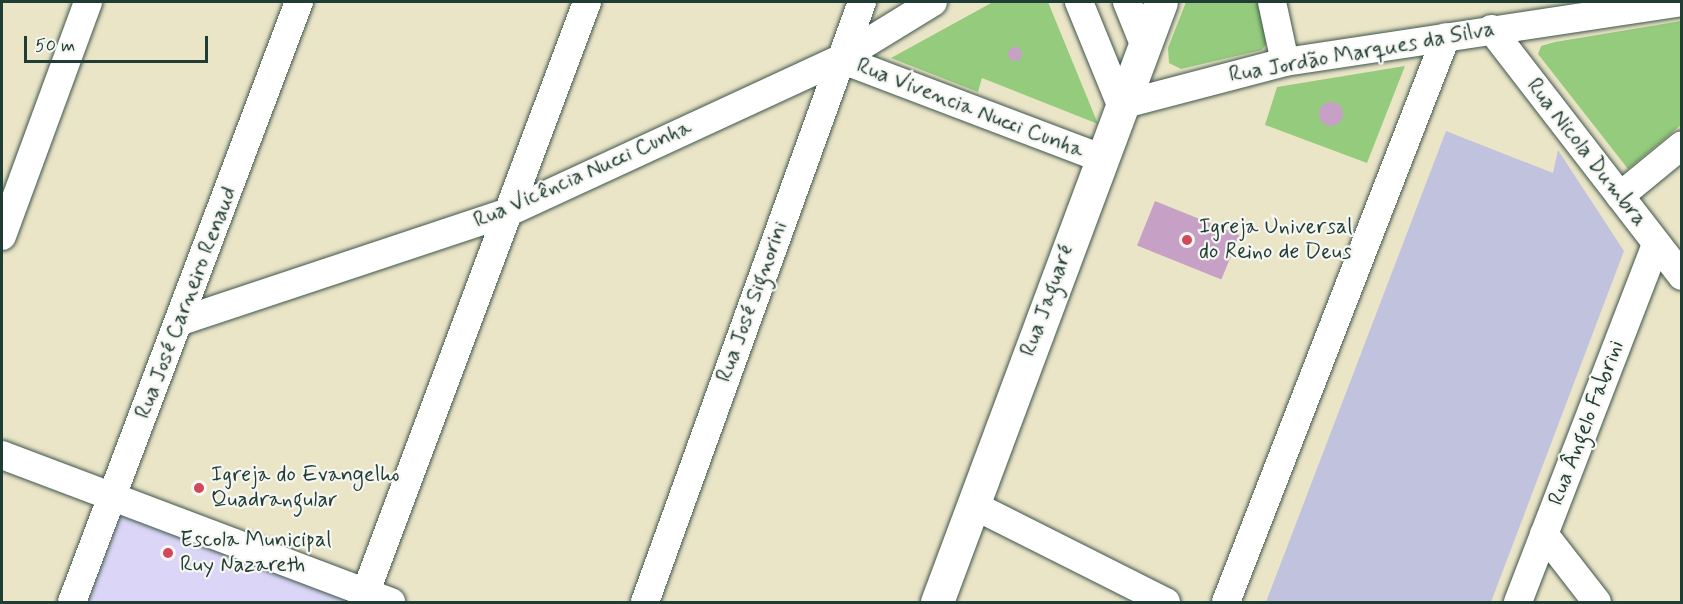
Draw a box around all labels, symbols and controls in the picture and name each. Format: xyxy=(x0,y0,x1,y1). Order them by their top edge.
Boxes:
street label: Rua Jordão Marques da Silva xyxy=(1231,17,1493,89)
scale bar xyxy=(27,24,212,62)
text: 50 m xyxy=(35,34,75,58)
street label: Rua Vivencia Nucci Cunha xyxy=(853,54,1087,164)
street label: Rua Nicola Dumbra xyxy=(1520,74,1652,232)
street label: Rua Vicência Nucci Cunha xyxy=(471,115,695,235)
street label: Rua José Carneiro Renaud xyxy=(130,183,244,423)
place label: Igreja Universal do Reino de Deus xyxy=(1199,214,1353,266)
street label: Rua José Signorini xyxy=(712,218,794,386)
marker: Igreja Universal do Reino de Deus xyxy=(1180,233,1194,247)
street label: Rua Jaguaré xyxy=(1016,243,1080,359)
street label: Rua Ângelo Fabrini xyxy=(1544,338,1630,508)
place label: Igreja do Evangelho Quadrangular xyxy=(211,462,394,514)
marker: Igreja do Evangelho Quadrangular xyxy=(192,481,206,495)
place label: Escola Municipal Ruy Nazareth xyxy=(180,527,332,578)
marker: Escola Municipal Ruy Nazareth xyxy=(161,546,175,560)

